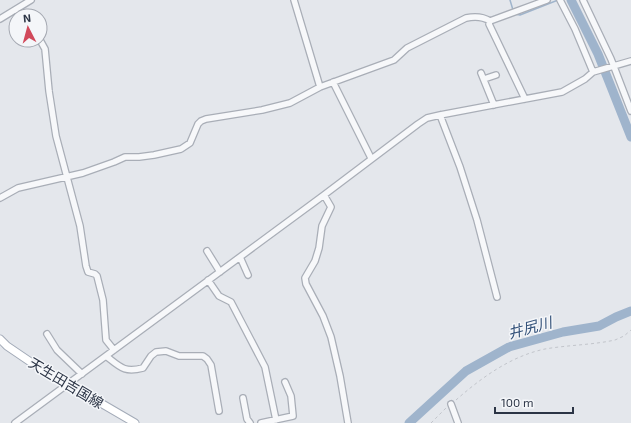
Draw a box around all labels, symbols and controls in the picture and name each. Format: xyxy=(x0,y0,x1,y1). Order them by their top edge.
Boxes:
north arrow xyxy=(8,8,48,48)
text: N xyxy=(22,11,32,24)
water label: 井尻川 xyxy=(506,312,556,342)
street label: 天生田吉国線 xyxy=(26,354,107,411)
scale bar xyxy=(495,389,573,415)
text: 100 m xyxy=(501,395,533,409)

